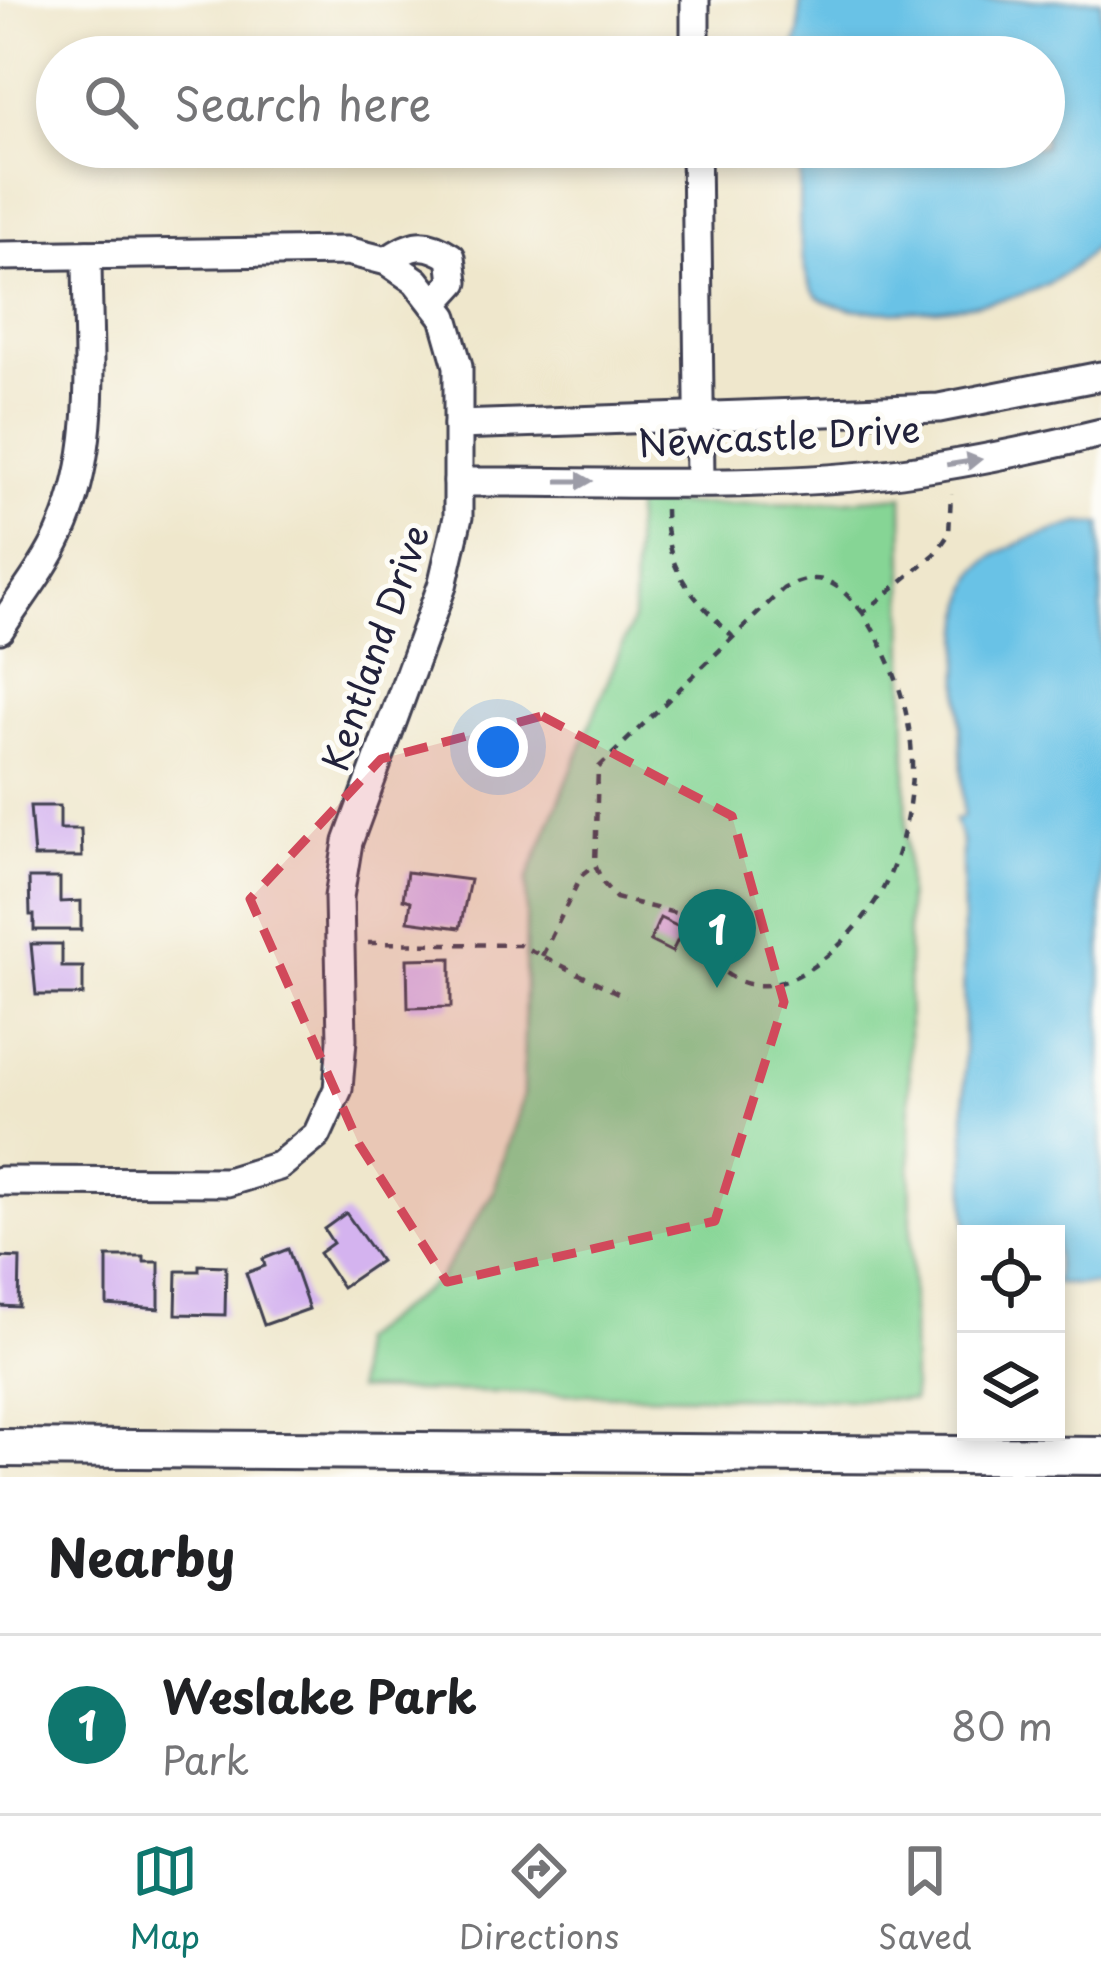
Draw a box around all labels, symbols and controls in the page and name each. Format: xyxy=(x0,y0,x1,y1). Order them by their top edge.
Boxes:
search box xyxy=(36,36,1065,168)
text: Search here xyxy=(174,68,431,136)
icon: search xyxy=(78,69,144,135)
street label: Newcastle Drive xyxy=(636,401,921,469)
one-way arrow xyxy=(946,452,983,471)
one-way arrow xyxy=(557,472,595,491)
street label: Kentland Drive xyxy=(307,517,441,778)
your location xyxy=(468,717,528,777)
pin: 1 xyxy=(678,889,756,988)
map controls xyxy=(957,1225,1065,1441)
button: locate xyxy=(957,1225,1065,1333)
button: layers xyxy=(957,1333,1065,1441)
text: Nearby xyxy=(48,1517,235,1594)
text: Weslake Park xyxy=(162,1661,477,1729)
text: 1 xyxy=(78,1695,96,1754)
text: 80 m xyxy=(951,1695,1053,1754)
text: Park xyxy=(162,1729,249,1788)
tab: Map xyxy=(129,1838,200,1960)
tab: Directions xyxy=(459,1838,619,1960)
tab: Saved xyxy=(878,1838,972,1960)

